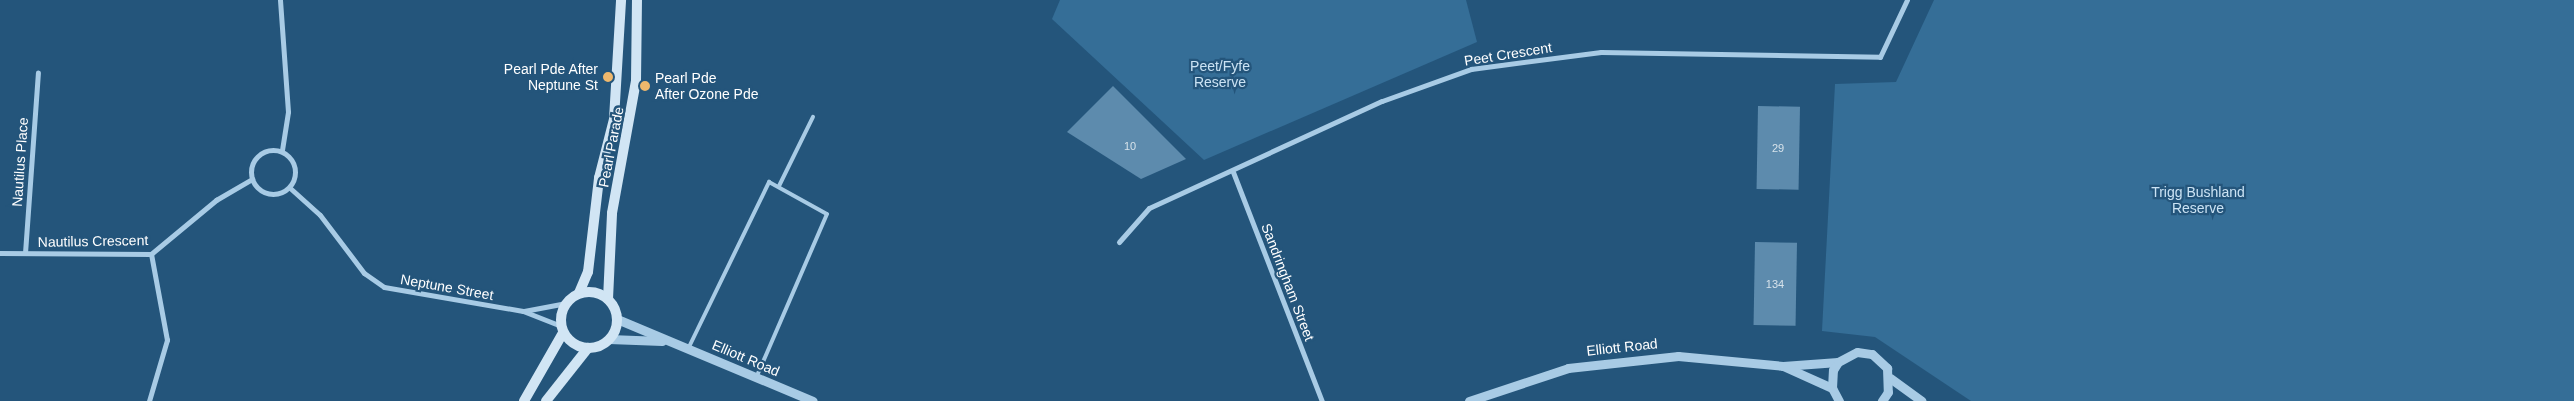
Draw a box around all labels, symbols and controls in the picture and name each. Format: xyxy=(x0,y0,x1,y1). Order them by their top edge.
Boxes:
street label: Peet Crescent xyxy=(1463,39,1553,69)
park label: Peet/Fyfe Reserve xyxy=(1190,58,1250,90)
place label: Pearl Pde After Neptune St xyxy=(503,61,598,94)
place label: Pearl Pde After Ozone Pde xyxy=(655,70,759,102)
marker: Pearl Pde After Neptune St xyxy=(602,71,614,83)
marker: Pearl Pde After Ozone Pde xyxy=(639,80,651,92)
street label: Pearl Parade xyxy=(595,105,627,189)
street label: Nautilus Place xyxy=(8,117,32,207)
house number: 10 xyxy=(1124,139,1136,153)
house number: 29 xyxy=(1772,141,1784,155)
park label: Trigg Bushland Reserve xyxy=(2151,184,2245,216)
street label: Sandringham Street xyxy=(1258,221,1318,343)
street label: Nautilus Crescent xyxy=(38,232,148,250)
street label: Neptune Street xyxy=(399,271,495,303)
house number: 134 xyxy=(1766,277,1784,291)
street label: Elliott Road xyxy=(1586,335,1658,359)
street label: Elliott Road xyxy=(710,336,782,380)

